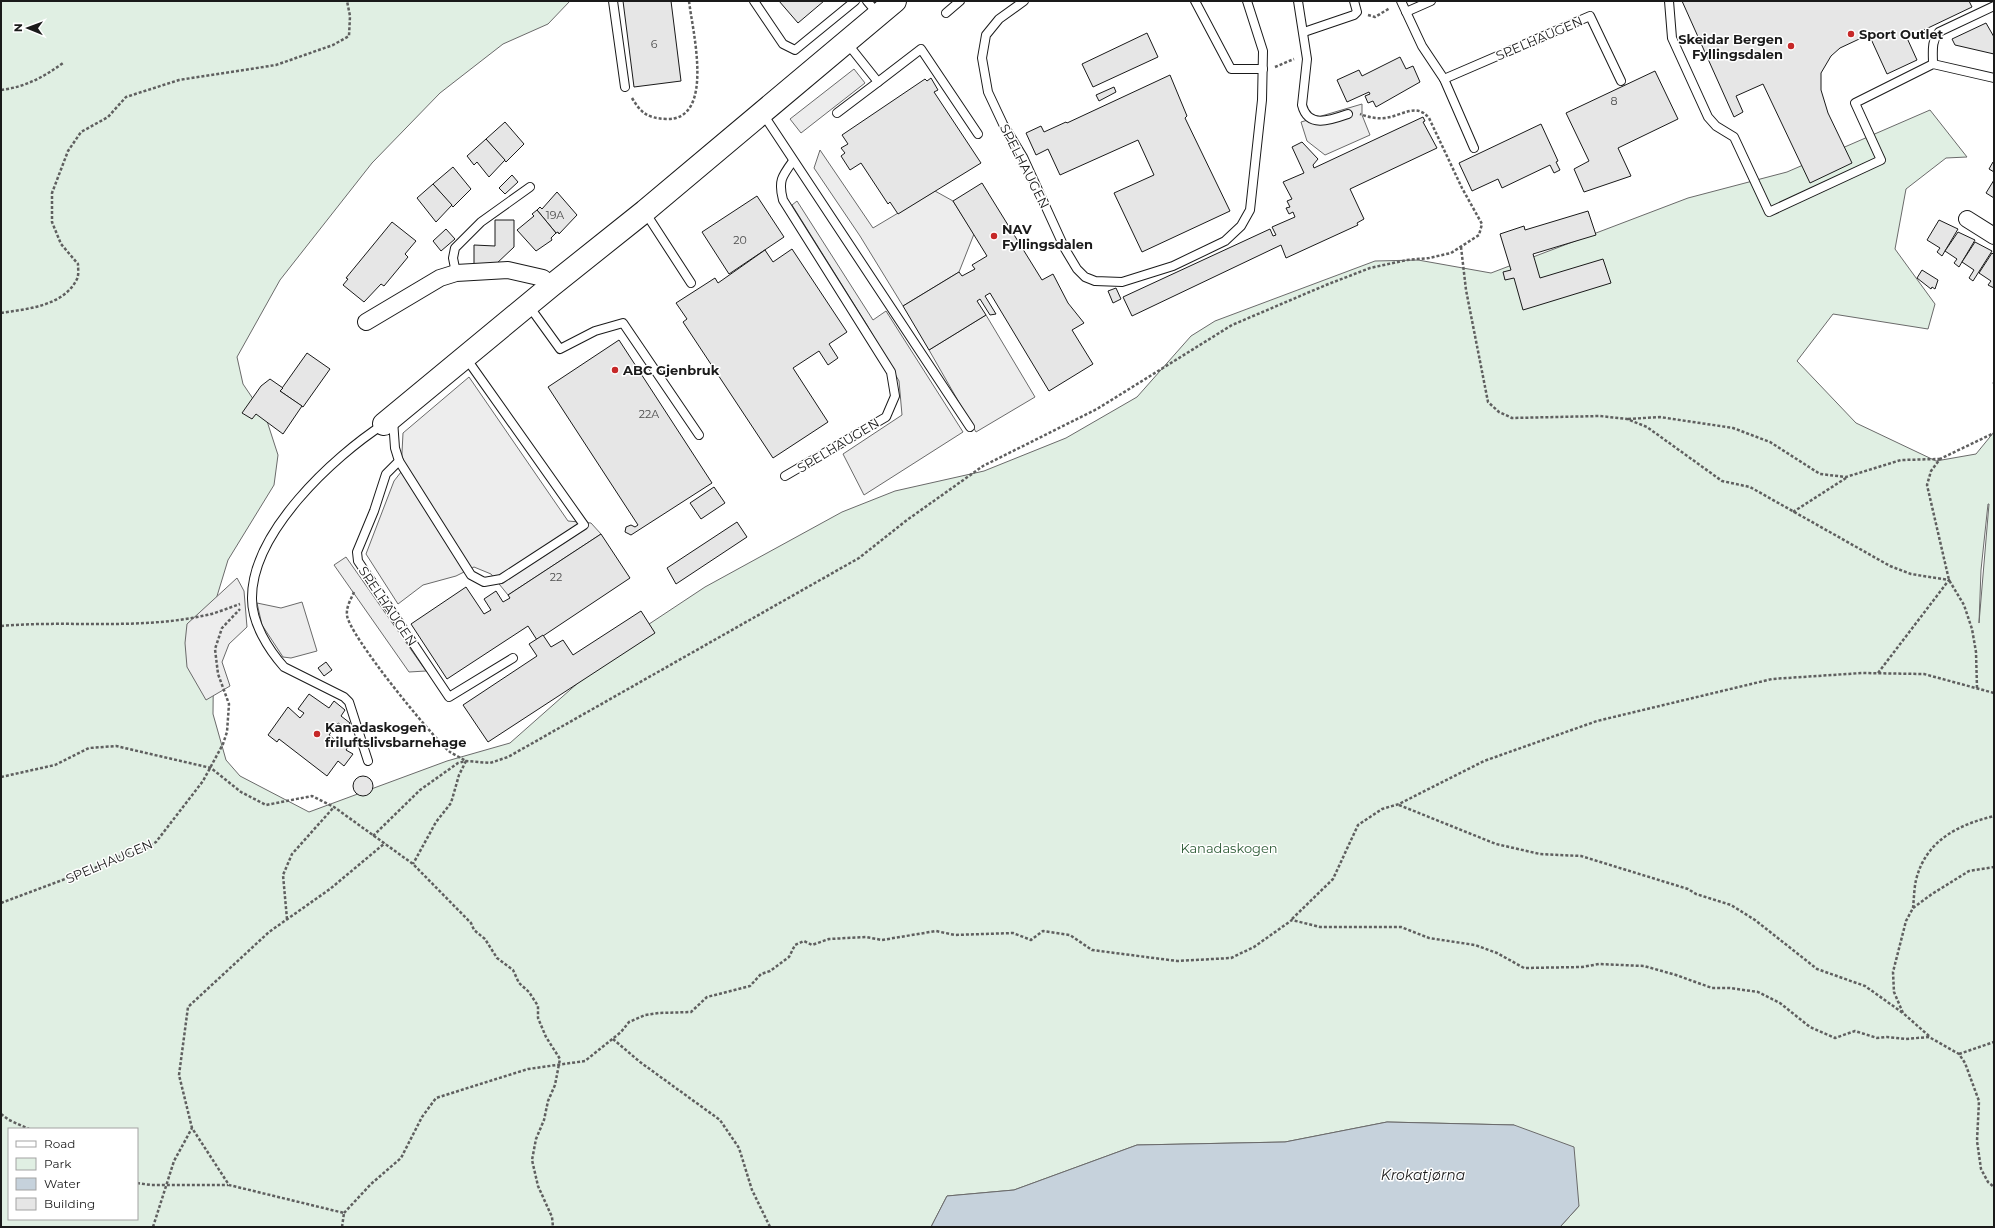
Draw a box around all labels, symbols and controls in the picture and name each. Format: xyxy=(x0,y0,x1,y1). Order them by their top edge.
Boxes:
north arrow xyxy=(8,8,48,48)
street label: SPELHAUGEN xyxy=(1493,12,1585,64)
text: N xyxy=(11,23,25,32)
place label: Sport Outlet xyxy=(1859,26,1944,42)
marker: Sport Outlet xyxy=(1846,29,1856,39)
place label: Skeidar Bergen Fyllingsdalen xyxy=(1678,31,1783,62)
house number: 6 xyxy=(651,37,658,51)
marker: Skeidar Bergen Fyllingsdalen xyxy=(1786,41,1796,51)
house number: 8 xyxy=(1610,94,1618,108)
street label: SPELHAUGEN xyxy=(997,121,1053,211)
house number: 19A xyxy=(546,208,564,222)
place label: NAV Fyllingsdalen xyxy=(1002,221,1093,252)
marker: NAV Fyllingsdalen xyxy=(989,231,999,241)
house number: 20 xyxy=(733,233,747,247)
place label: ABC Gjenbruk xyxy=(622,362,720,378)
marker: ABC Gjenbruk xyxy=(610,365,620,375)
house number: 22A xyxy=(639,407,659,421)
street label: SPELHAUGEN xyxy=(794,414,882,476)
street label: SPELHAUGEN xyxy=(355,563,421,649)
house number: 22 xyxy=(550,570,562,584)
place label: Kanadaskogen friluftslivsbarnehage xyxy=(325,719,466,750)
marker: Kanadaskogen friluftslivsbarnehage xyxy=(312,729,322,739)
street label: SPELHAUGEN xyxy=(63,835,155,887)
park label: Kanadaskogen xyxy=(1180,840,1278,856)
legend xyxy=(8,1128,138,1220)
text: Road xyxy=(44,1136,75,1151)
text: Park xyxy=(44,1156,72,1171)
water label: Krokatjørna xyxy=(1381,1166,1465,1184)
text: Water xyxy=(44,1176,81,1191)
text: Building xyxy=(44,1196,95,1211)

